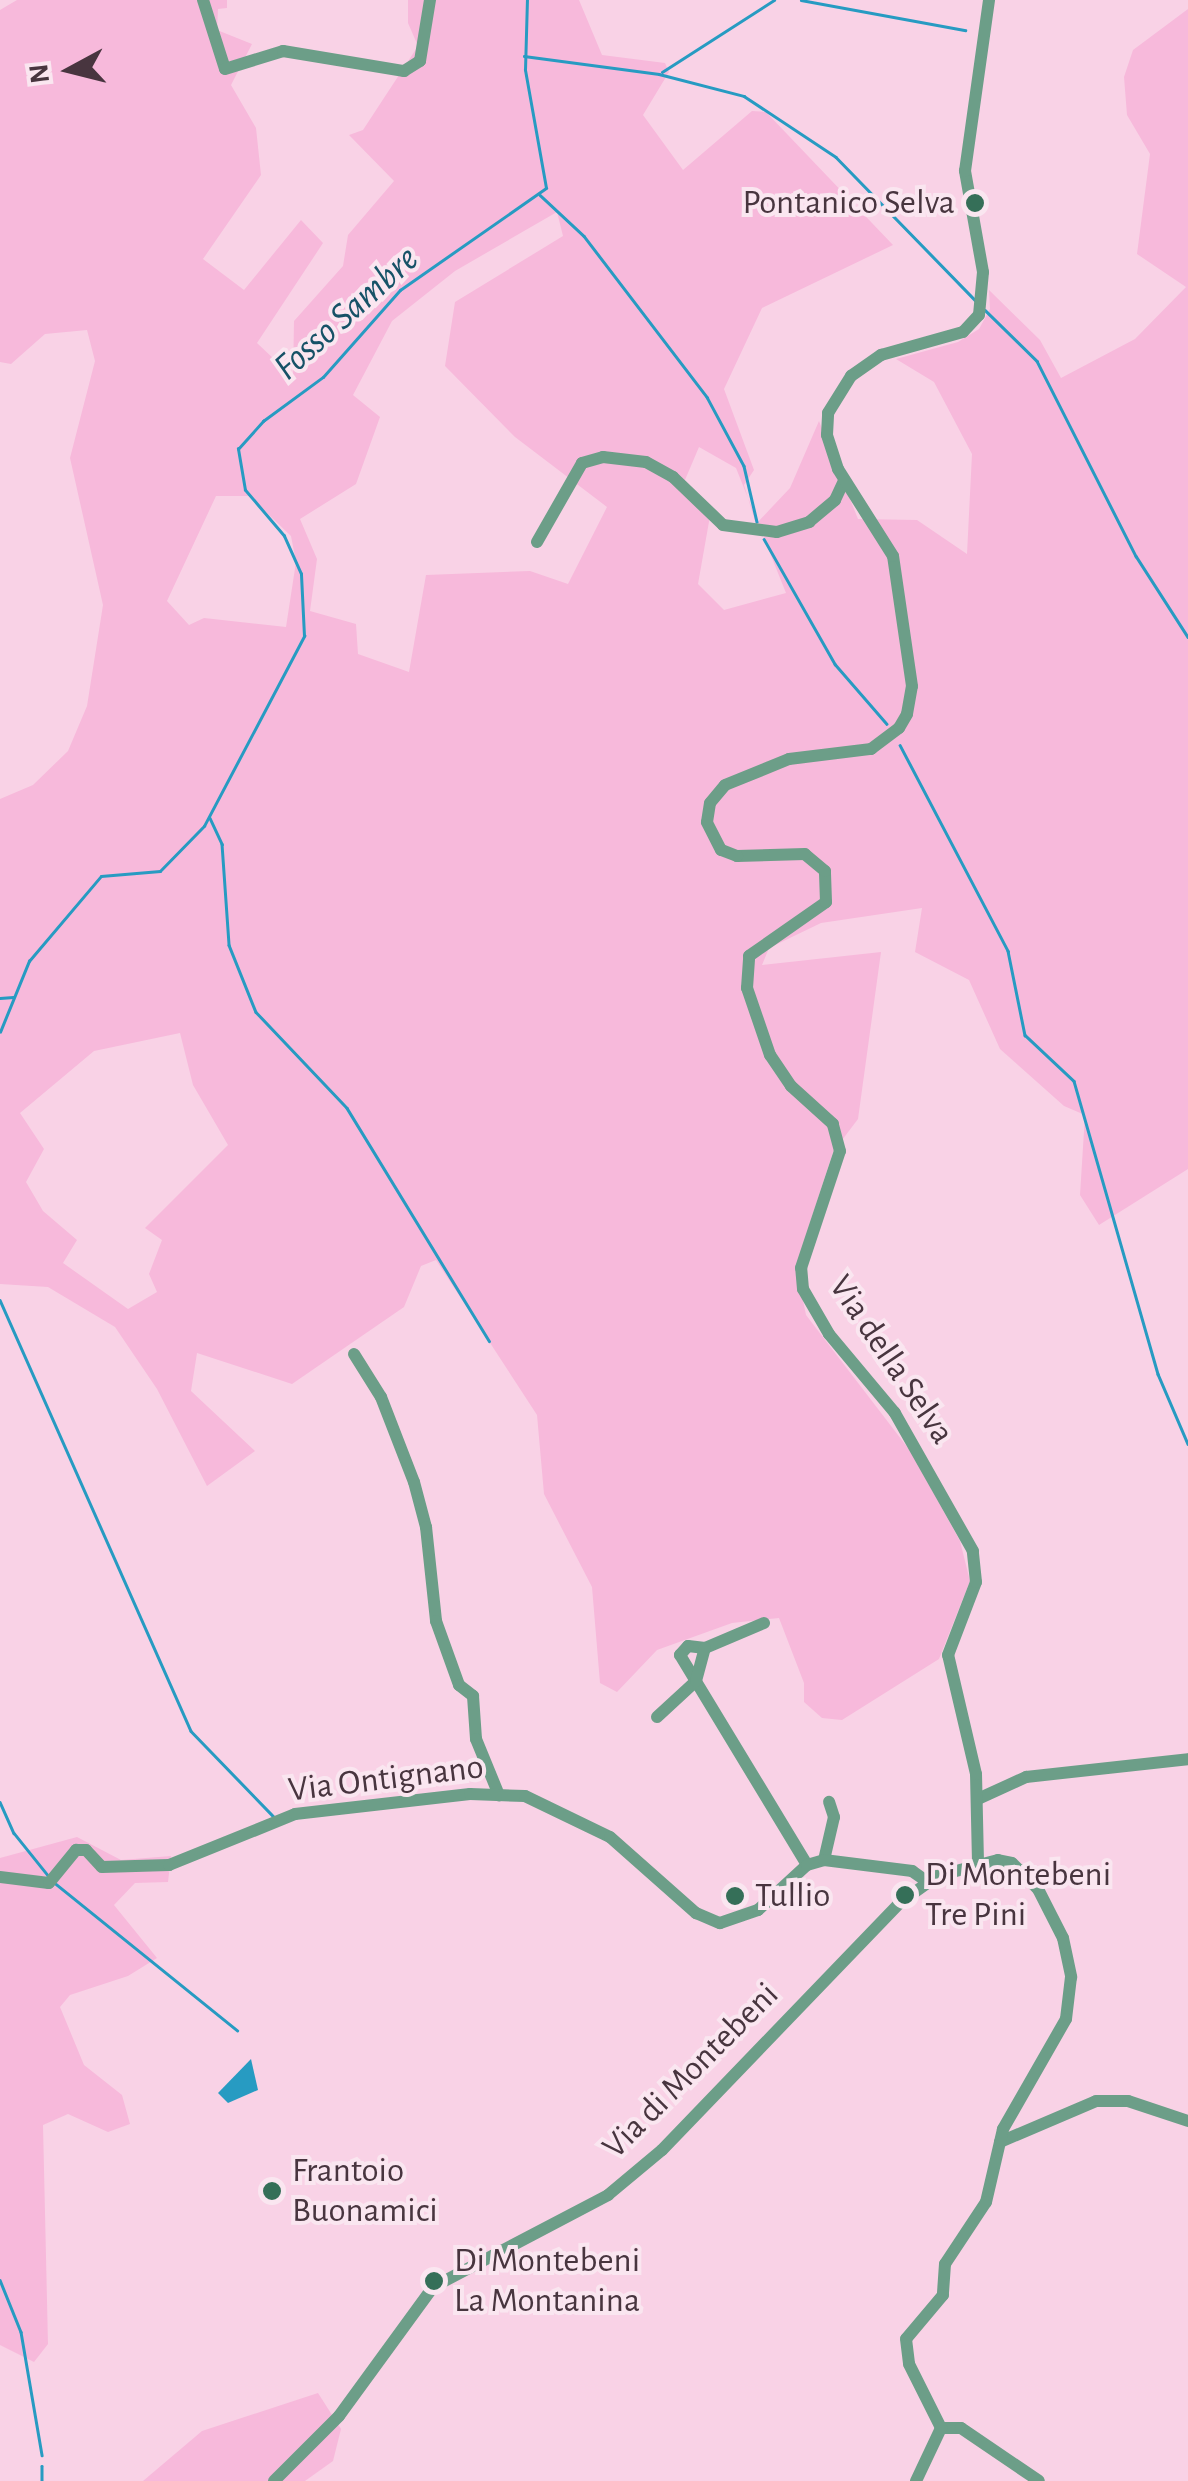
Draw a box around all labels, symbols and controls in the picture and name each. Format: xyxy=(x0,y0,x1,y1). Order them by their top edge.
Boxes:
north arrow xyxy=(20,20,120,120)
text: N xyxy=(25,62,55,85)
place label: Pontanico Selva xyxy=(742,182,955,224)
marker: Pontanico Selva xyxy=(964,192,986,214)
water label: Fosso Sambre xyxy=(265,237,429,391)
street label: Via della Selva xyxy=(819,1268,963,1452)
street label: Via Ontignano xyxy=(286,1746,486,1812)
place label: Di Montebeni Tre Pini xyxy=(925,1854,1111,1936)
place label: Tullio xyxy=(755,1875,830,1917)
marker: Di Montebeni Tre Pini xyxy=(894,1884,916,1906)
marker: Tullio xyxy=(724,1885,746,1907)
street label: Via di Montebeni xyxy=(594,1974,788,2168)
place label: Frantoio Buonamici xyxy=(292,2150,438,2232)
marker: Frantoio Buonamici xyxy=(261,2180,283,2202)
place label: Di Montebeni La Montanina xyxy=(454,2240,640,2322)
marker: Di Montebeni La Montanina xyxy=(423,2270,445,2292)

